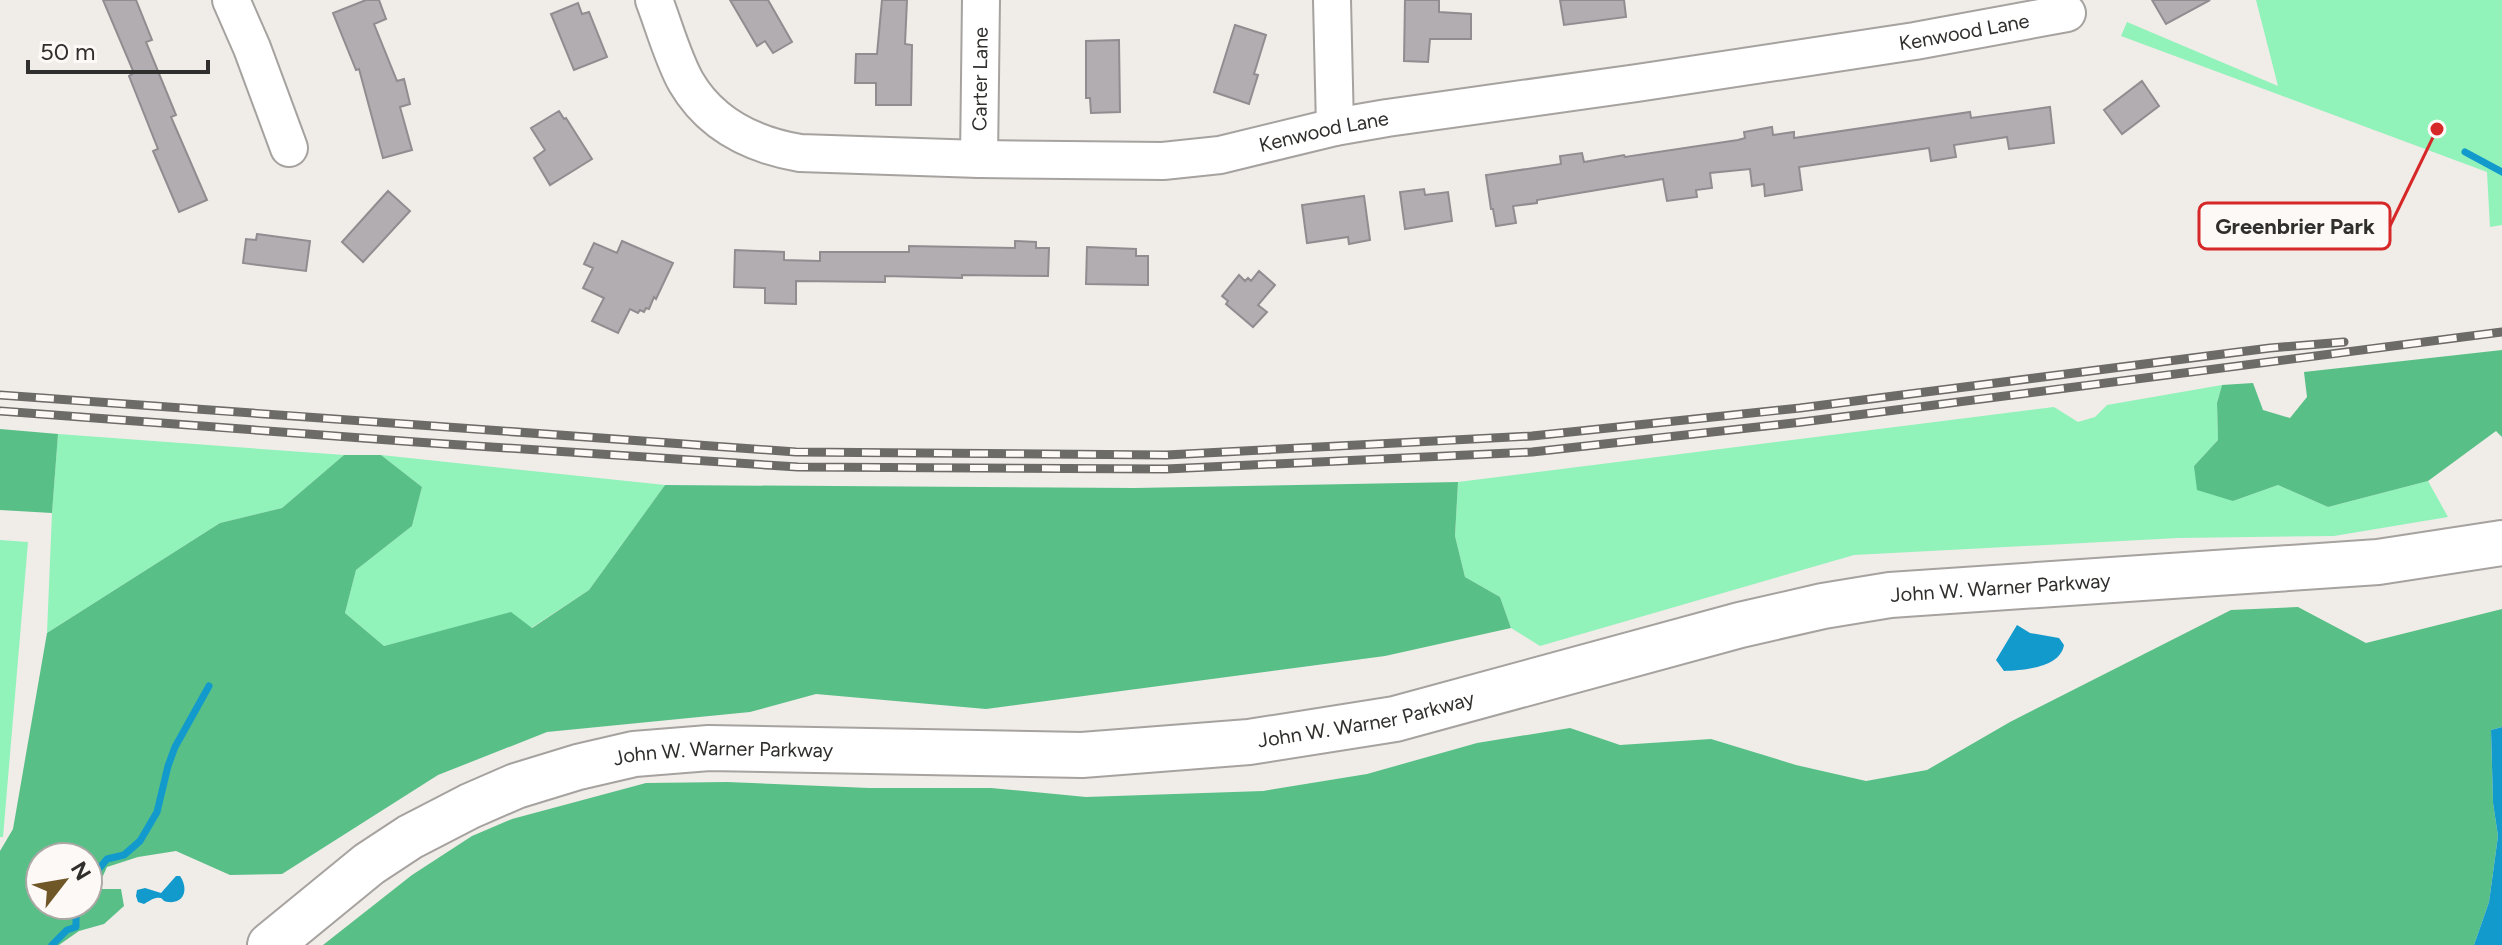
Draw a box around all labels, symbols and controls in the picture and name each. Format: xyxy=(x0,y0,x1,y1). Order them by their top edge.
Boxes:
street label: Kenwood Lane xyxy=(1897,8,2031,55)
scale bar xyxy=(28,24,208,74)
street label: Carter Lane xyxy=(967,27,993,131)
text: 50 m xyxy=(40,37,96,66)
street label: Kenwood Lane xyxy=(1257,106,1391,157)
callout: Greenbrier Park xyxy=(2199,203,2390,249)
text: Greenbrier Park xyxy=(2215,213,2375,240)
street label: John W. Warner Parkway xyxy=(1890,568,2112,607)
street label: John W. Warner Parkway xyxy=(1256,686,1477,752)
street label: John W. Warner Parkway xyxy=(610,736,834,771)
north arrow xyxy=(24,841,104,921)
text: N xyxy=(65,857,97,885)

